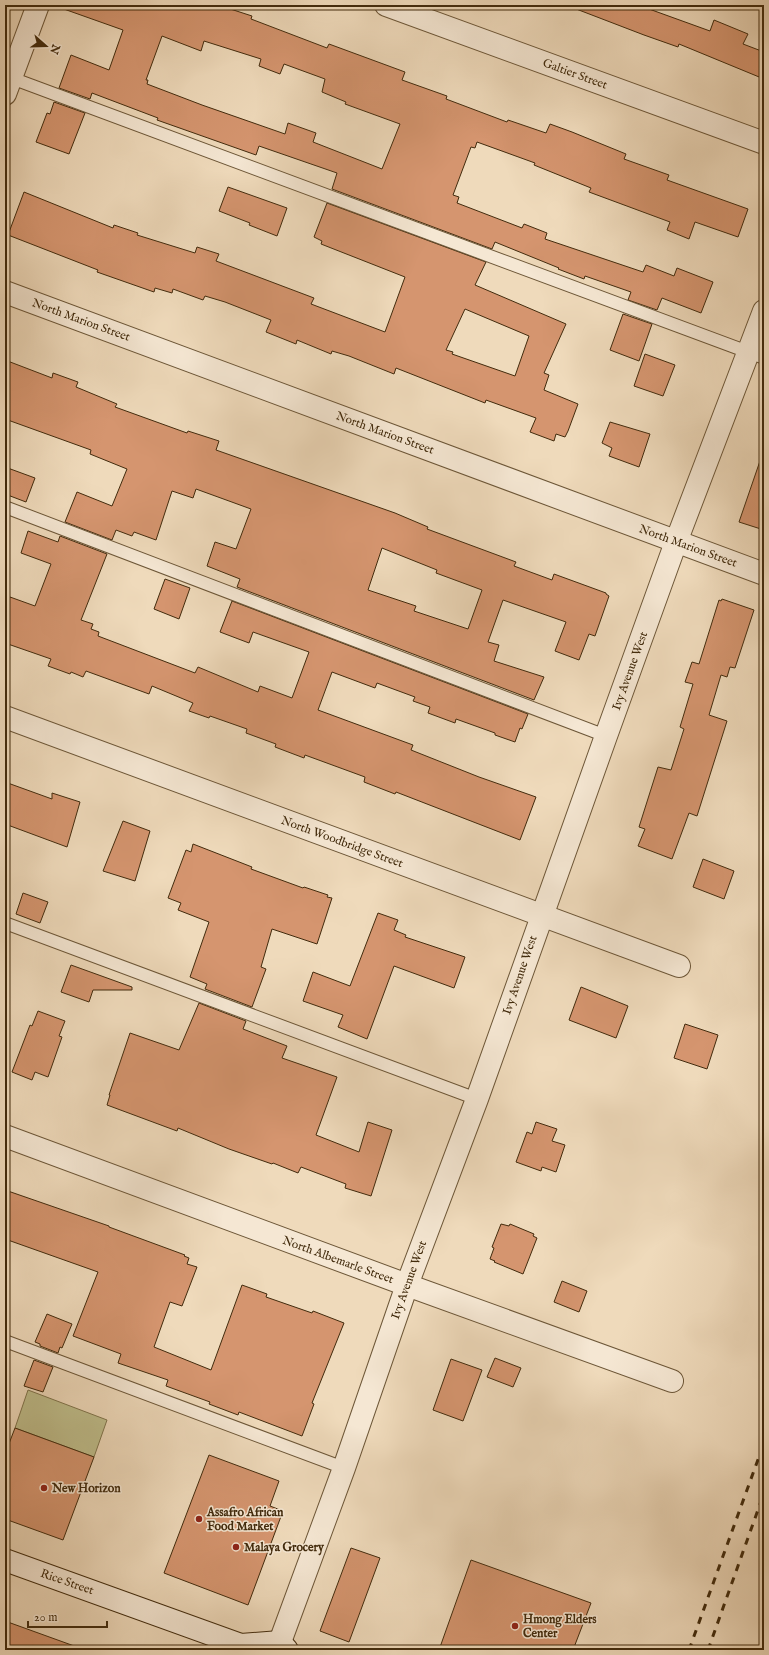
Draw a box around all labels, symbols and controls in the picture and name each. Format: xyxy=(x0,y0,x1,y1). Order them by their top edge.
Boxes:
north arrow xyxy=(26,26,66,66)
text: N xyxy=(46,41,63,56)
street label: Galtier Street xyxy=(541,55,609,93)
street label: North Marion Street xyxy=(30,295,132,345)
street label: North Marion Street xyxy=(334,408,436,458)
street label: North Marion Street xyxy=(637,521,739,571)
street label: Ivy Avenue West xyxy=(609,630,651,712)
street label: North Woodbridge Street xyxy=(279,813,405,871)
street label: Ivy Avenue West xyxy=(499,933,541,1017)
street label: North Albemarle Street xyxy=(280,1233,396,1287)
street label: Ivy Avenue West xyxy=(388,1239,430,1321)
place label: New Horizon xyxy=(51,1481,121,1496)
marker: New Horizon xyxy=(39,1483,49,1493)
place label: Assafro African Food Market xyxy=(206,1505,284,1534)
marker: Assafro African Food Market xyxy=(194,1514,204,1524)
place label: Malaya Grocery xyxy=(244,1540,325,1556)
marker: Malaya Grocery xyxy=(231,1542,241,1552)
street label: Rice Street xyxy=(38,1566,96,1598)
scale bar xyxy=(28,1603,107,1629)
text: 20 m xyxy=(34,1610,57,1625)
place label: Hmong Elders Center xyxy=(523,1612,597,1641)
marker: Hmong Elders Center xyxy=(510,1621,520,1631)

